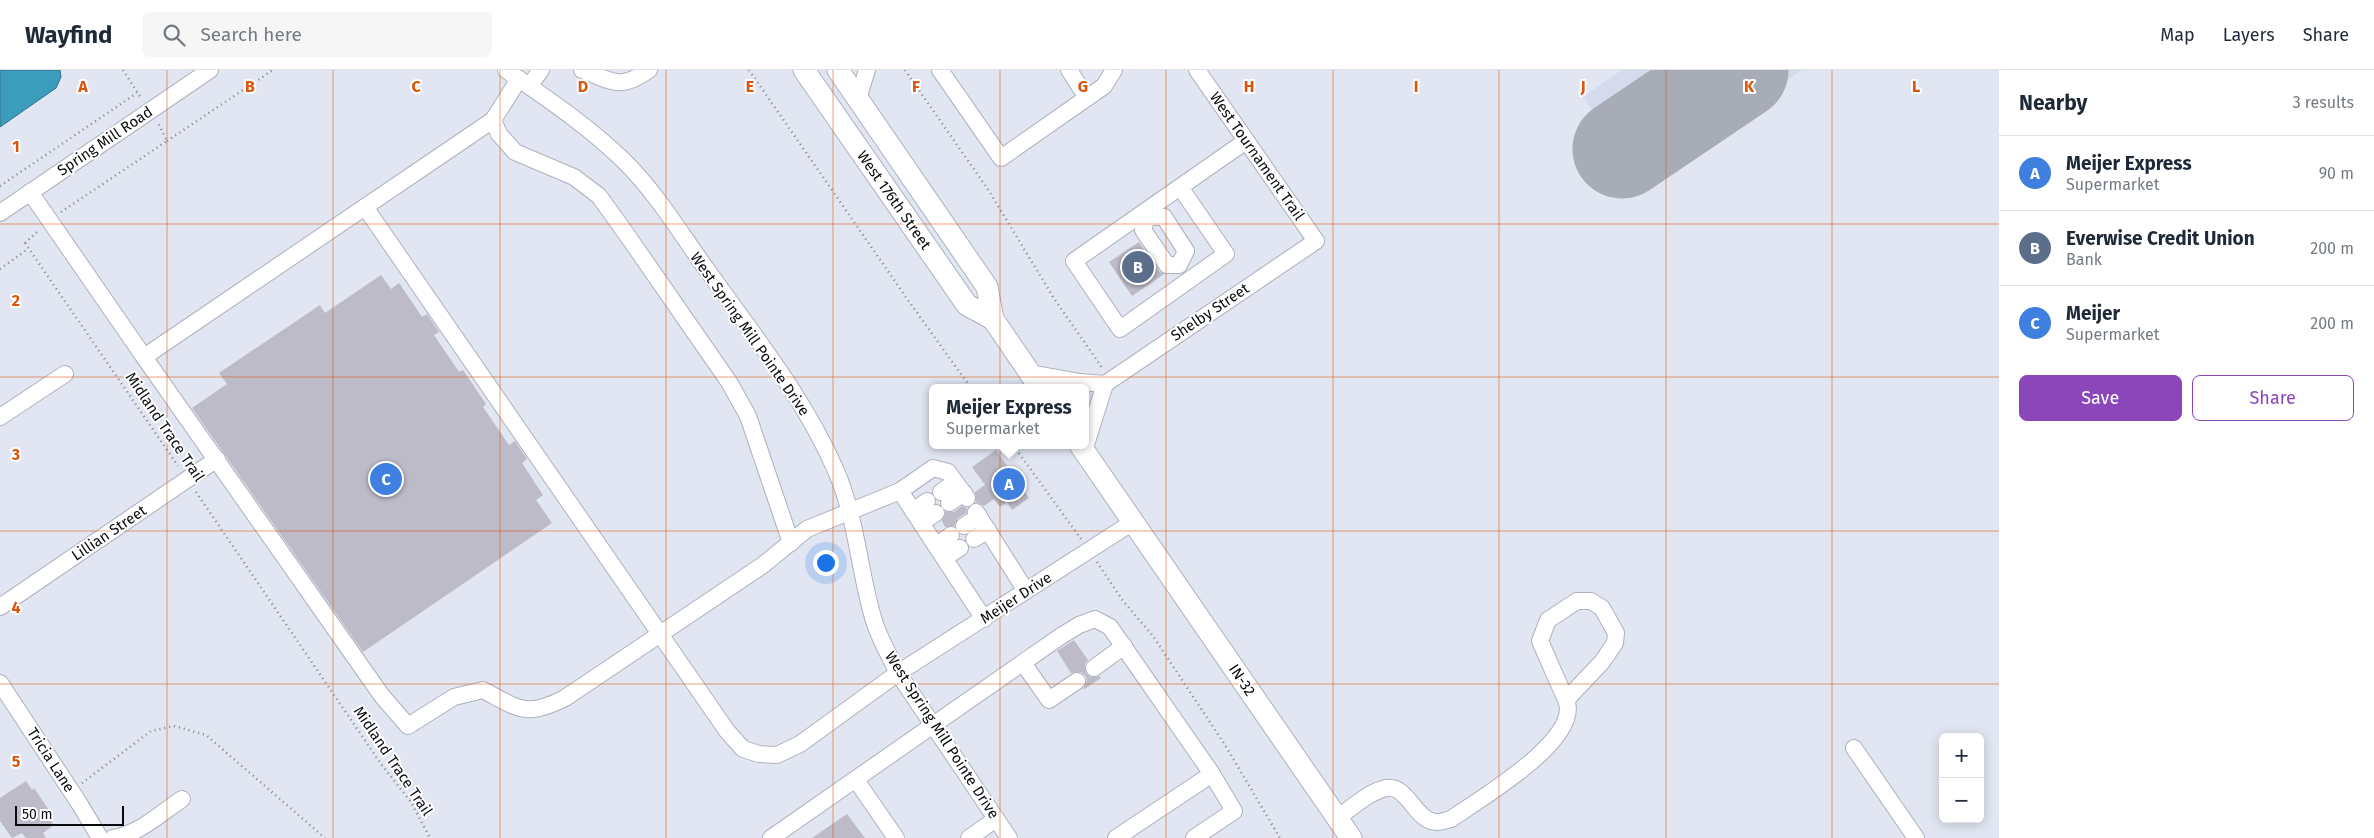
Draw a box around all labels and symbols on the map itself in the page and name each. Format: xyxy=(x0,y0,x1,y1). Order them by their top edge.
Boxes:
text: A xyxy=(77,77,88,96)
text: B xyxy=(245,77,255,96)
text: C xyxy=(411,77,421,96)
text: D xyxy=(578,77,588,96)
text: E xyxy=(746,77,754,96)
text: F xyxy=(912,77,920,96)
text: G xyxy=(1078,77,1088,96)
text: H xyxy=(1244,77,1254,96)
text: I xyxy=(1414,77,1418,96)
text: J xyxy=(1579,77,1586,96)
text: K xyxy=(1744,77,1755,96)
text: L xyxy=(1912,77,1920,96)
street label: West Tournament Trail xyxy=(1206,88,1308,224)
street label: Spring Mill Road xyxy=(54,103,156,179)
text: 1 xyxy=(12,137,20,156)
street label: West 176th Street xyxy=(853,147,935,253)
pin: B xyxy=(1122,248,1154,286)
street label: West Spring Mill Pointe Drive xyxy=(686,249,814,419)
street label: Shelby Street xyxy=(1167,279,1253,345)
text: 2 xyxy=(12,291,20,310)
street label: Midland Trace Trail xyxy=(122,369,209,486)
text: 3 xyxy=(11,445,20,464)
pin: C xyxy=(370,460,402,498)
pin: A xyxy=(993,465,1025,503)
street label: Lillian Street xyxy=(68,501,150,565)
your location xyxy=(813,550,839,576)
street label: Meijer Drive xyxy=(977,568,1055,628)
text: 4 xyxy=(11,598,21,617)
street label: West Spring Mill Pointe Drive xyxy=(881,648,1003,822)
street label: IN-32 xyxy=(1225,661,1259,699)
street label: Midland Trace Trail xyxy=(350,703,437,820)
street label: Tricia Lane xyxy=(23,724,79,796)
text: 5 xyxy=(12,752,21,771)
scale bar xyxy=(15,803,124,826)

